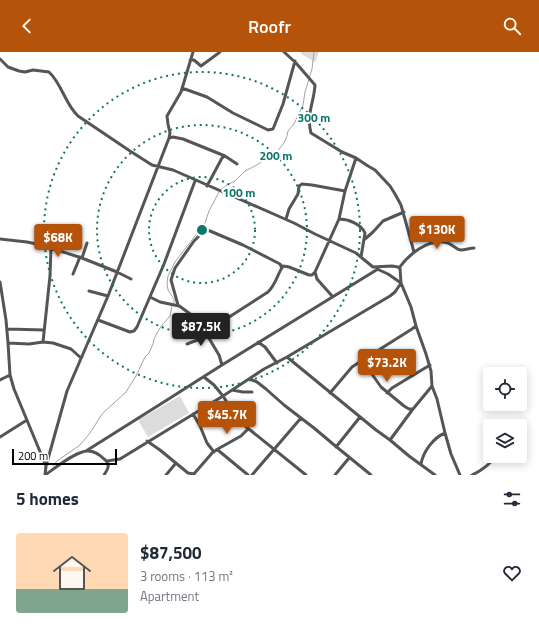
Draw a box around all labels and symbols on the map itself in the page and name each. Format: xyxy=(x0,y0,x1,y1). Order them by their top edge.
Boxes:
text: 300 m xyxy=(298,108,330,127)
text: 200 m xyxy=(260,146,292,165)
text: 100 m xyxy=(223,183,255,202)
pin: $130K xyxy=(409,216,465,250)
centre of rings xyxy=(195,223,209,237)
pin: $68K xyxy=(34,224,82,258)
pin: $87.5K xyxy=(168,313,234,347)
pin: $73.2K xyxy=(354,349,420,383)
pin: $45.7K xyxy=(194,401,260,435)
scale bar xyxy=(12,447,117,466)

